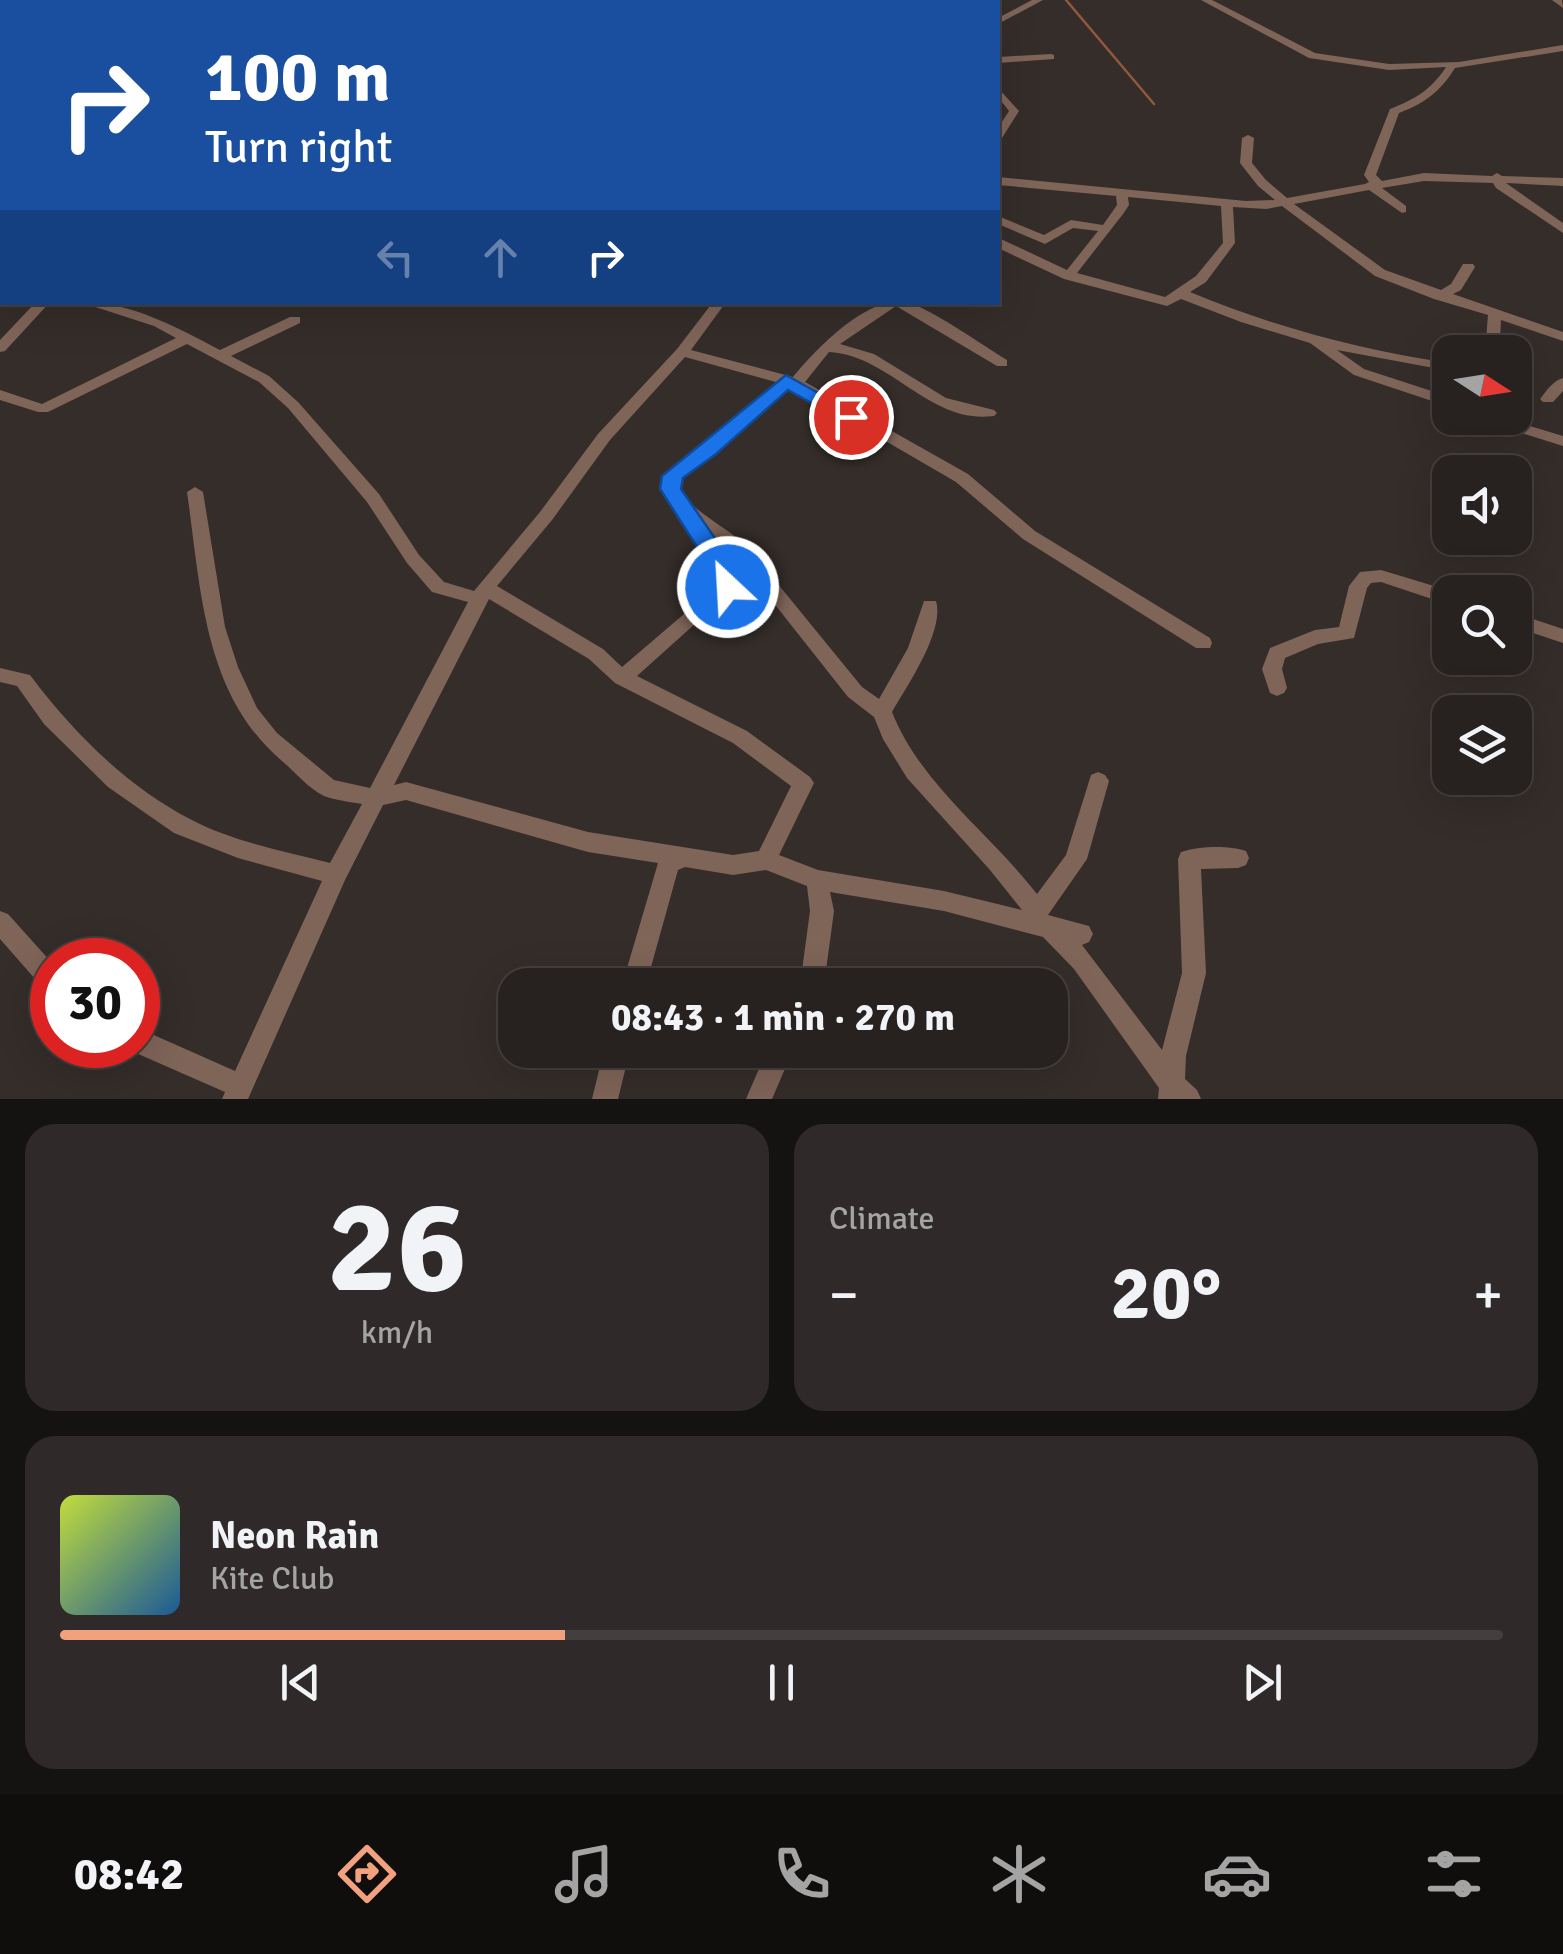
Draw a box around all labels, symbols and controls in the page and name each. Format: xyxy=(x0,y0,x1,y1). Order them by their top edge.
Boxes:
text: 100 m xyxy=(205,34,390,120)
icon: right xyxy=(40,40,170,170)
text: Turn right xyxy=(205,120,393,175)
icon: left xyxy=(368,230,423,285)
icon: ahead xyxy=(473,230,528,285)
icon: right xyxy=(578,230,633,285)
north arrow xyxy=(1432,335,1532,435)
map controls xyxy=(1432,335,1532,795)
pin xyxy=(809,375,894,460)
icon: arrive xyxy=(824,390,879,445)
button: sound xyxy=(1432,455,1532,555)
position arrow xyxy=(676,535,780,639)
button: search xyxy=(1432,575,1532,675)
button: layers xyxy=(1432,695,1532,795)
speed limit sign: 30 xyxy=(30,938,160,1068)
text: 08:43 · 1 min · 270 m xyxy=(611,994,955,1041)
text: 26 xyxy=(327,1168,467,1328)
text: Climate xyxy=(829,1199,935,1238)
text: 20° xyxy=(1111,1247,1222,1340)
text: − xyxy=(829,1261,859,1329)
text: + xyxy=(1473,1261,1503,1329)
text: km/h xyxy=(361,1313,433,1352)
text: Neon Rain xyxy=(210,1512,379,1559)
text: Kite Club xyxy=(210,1559,334,1598)
icon: previous xyxy=(273,1655,328,1710)
icon: pause xyxy=(754,1655,809,1710)
icon: next xyxy=(1235,1655,1290,1710)
icon: directions xyxy=(332,1839,402,1909)
icon: music xyxy=(549,1839,619,1909)
icon: phone xyxy=(767,1839,837,1909)
icon: climate xyxy=(984,1839,1054,1909)
icon: car xyxy=(1202,1839,1272,1909)
icon: filters xyxy=(1419,1839,1489,1909)
text: 08:42 xyxy=(74,1847,184,1902)

